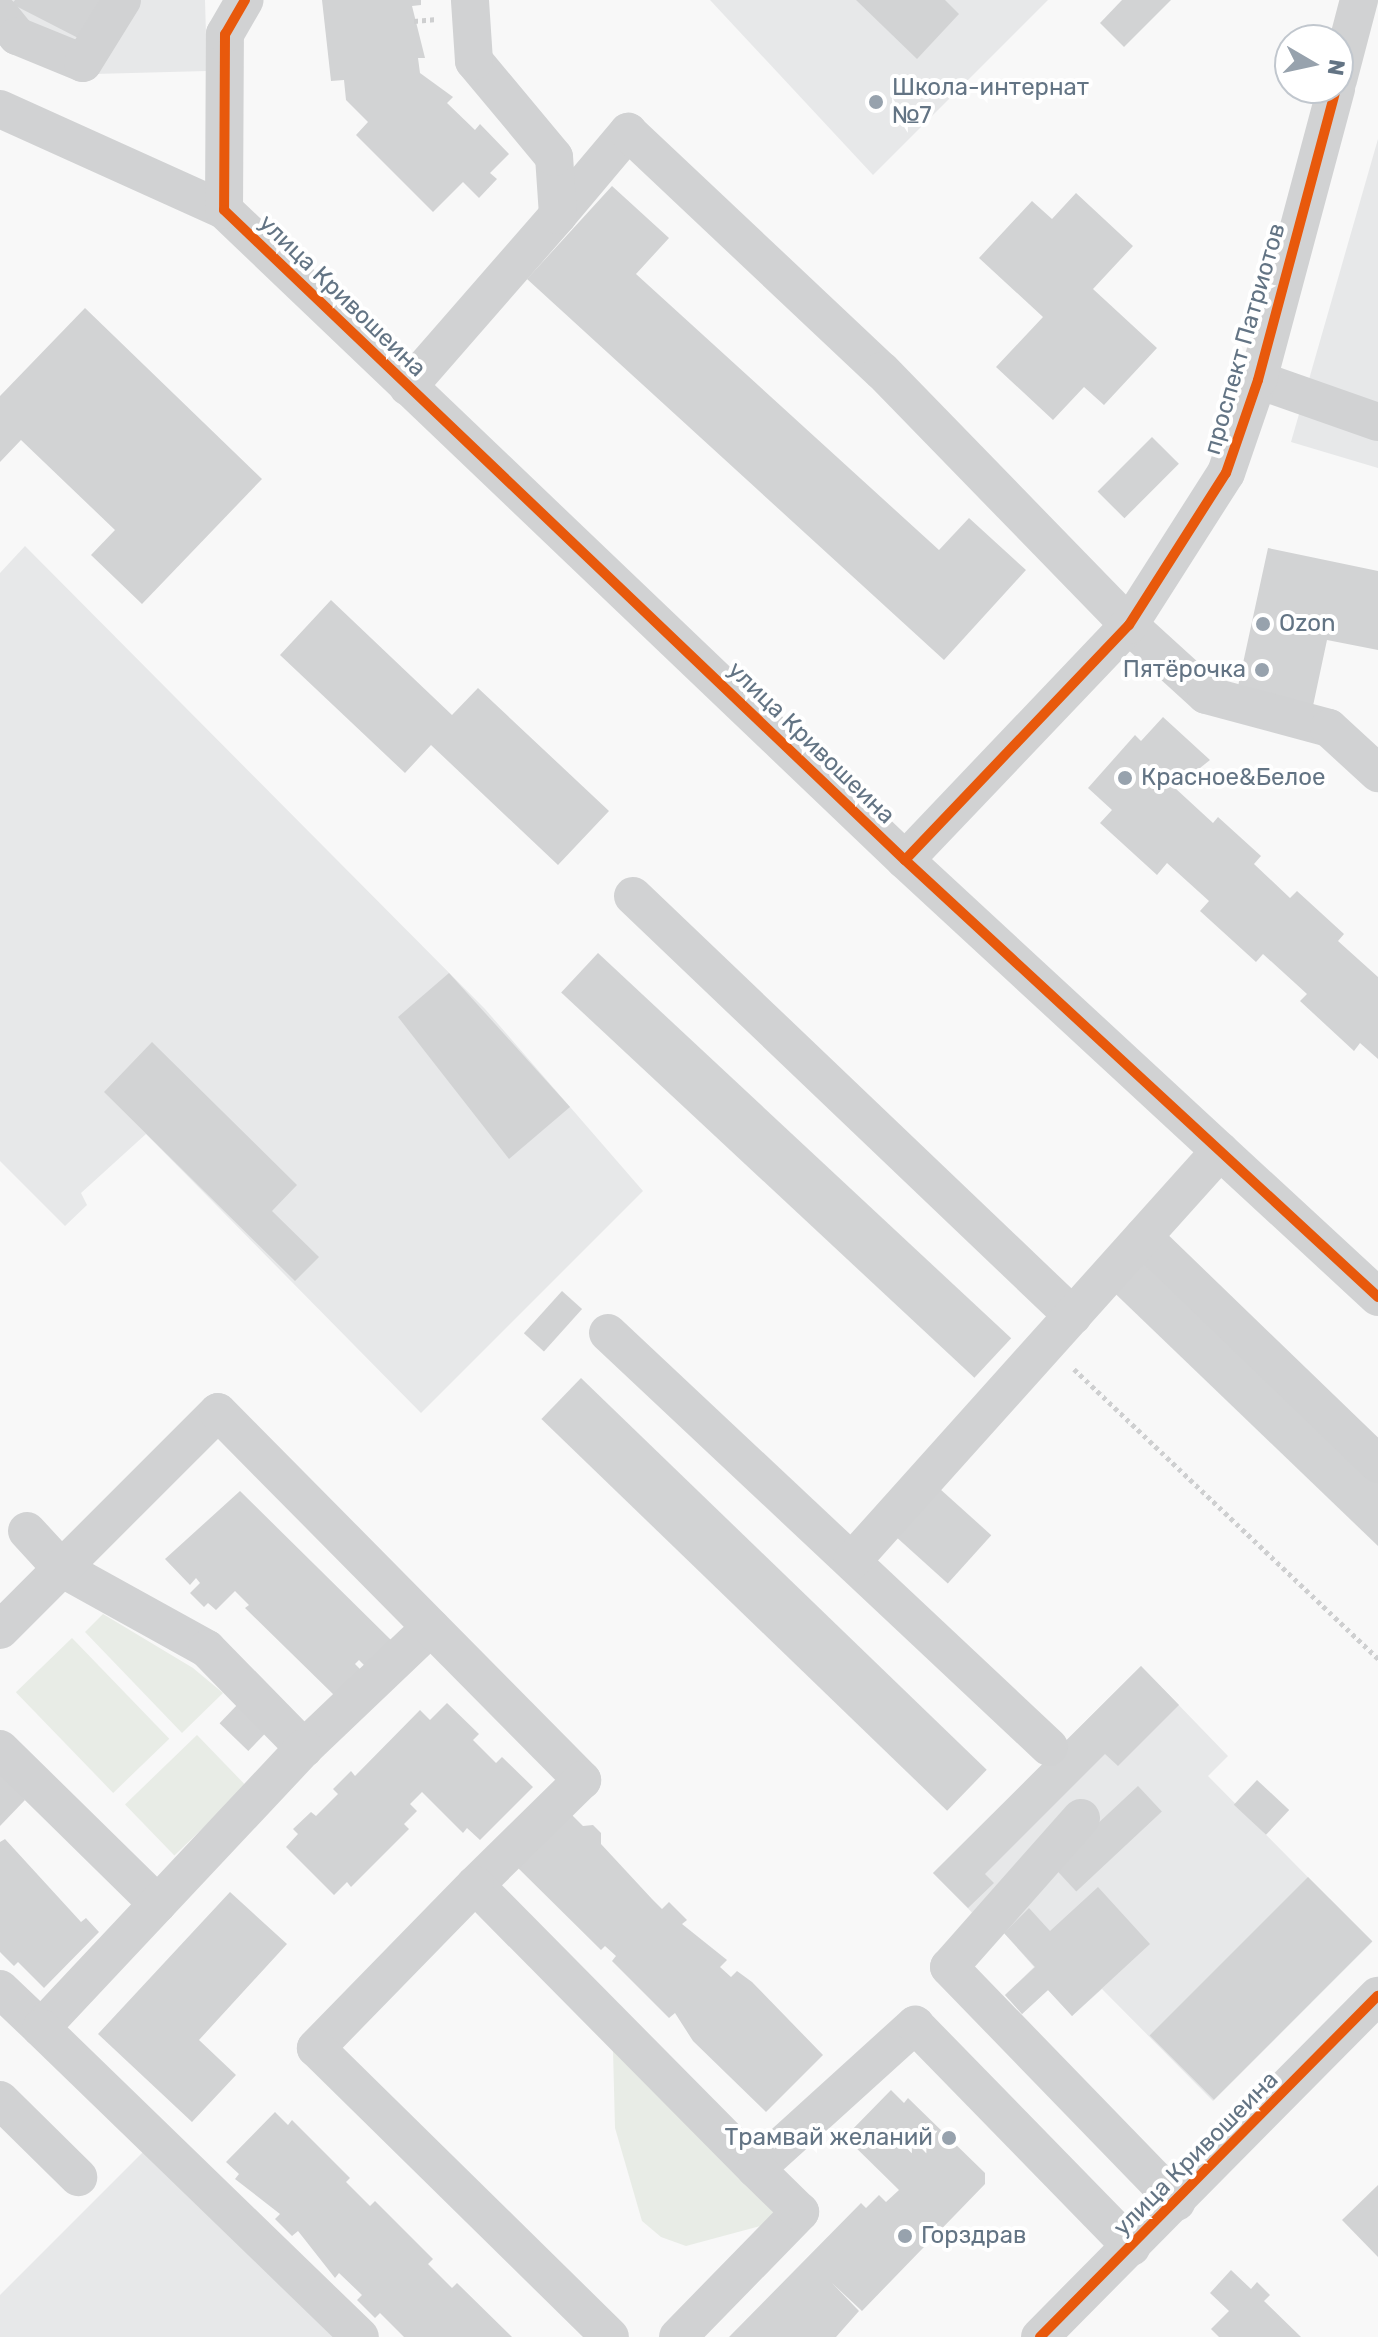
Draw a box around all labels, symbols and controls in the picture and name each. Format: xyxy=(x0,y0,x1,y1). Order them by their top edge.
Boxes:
north arrow xyxy=(1274,24,1354,104)
text: N xyxy=(1322,58,1351,77)
place label: Школа-интернат №7 xyxy=(892,74,1089,130)
marker: Школа-интернат №7 xyxy=(867,93,885,111)
street label: улица Кривошеина xyxy=(252,209,432,383)
street label: проспект Патриотов xyxy=(1198,220,1292,458)
place label: Ozon xyxy=(1279,610,1336,638)
marker: Ozon xyxy=(1254,615,1272,633)
street label: улица Кривошеина xyxy=(721,656,901,830)
place label: Пятёрочка xyxy=(1123,656,1246,684)
marker: Пятёрочка xyxy=(1253,661,1271,679)
place label: Красное&Белое xyxy=(1141,764,1325,792)
marker: Красное&Белое xyxy=(1116,769,1134,787)
street label: улица Кривошеина xyxy=(1108,2066,1284,2242)
place label: Трамвай желаний xyxy=(724,2124,933,2152)
marker: Трамвай желаний xyxy=(940,2129,958,2147)
place label: Горздрав xyxy=(921,2222,1026,2250)
marker: Горздрав xyxy=(896,2227,914,2245)

